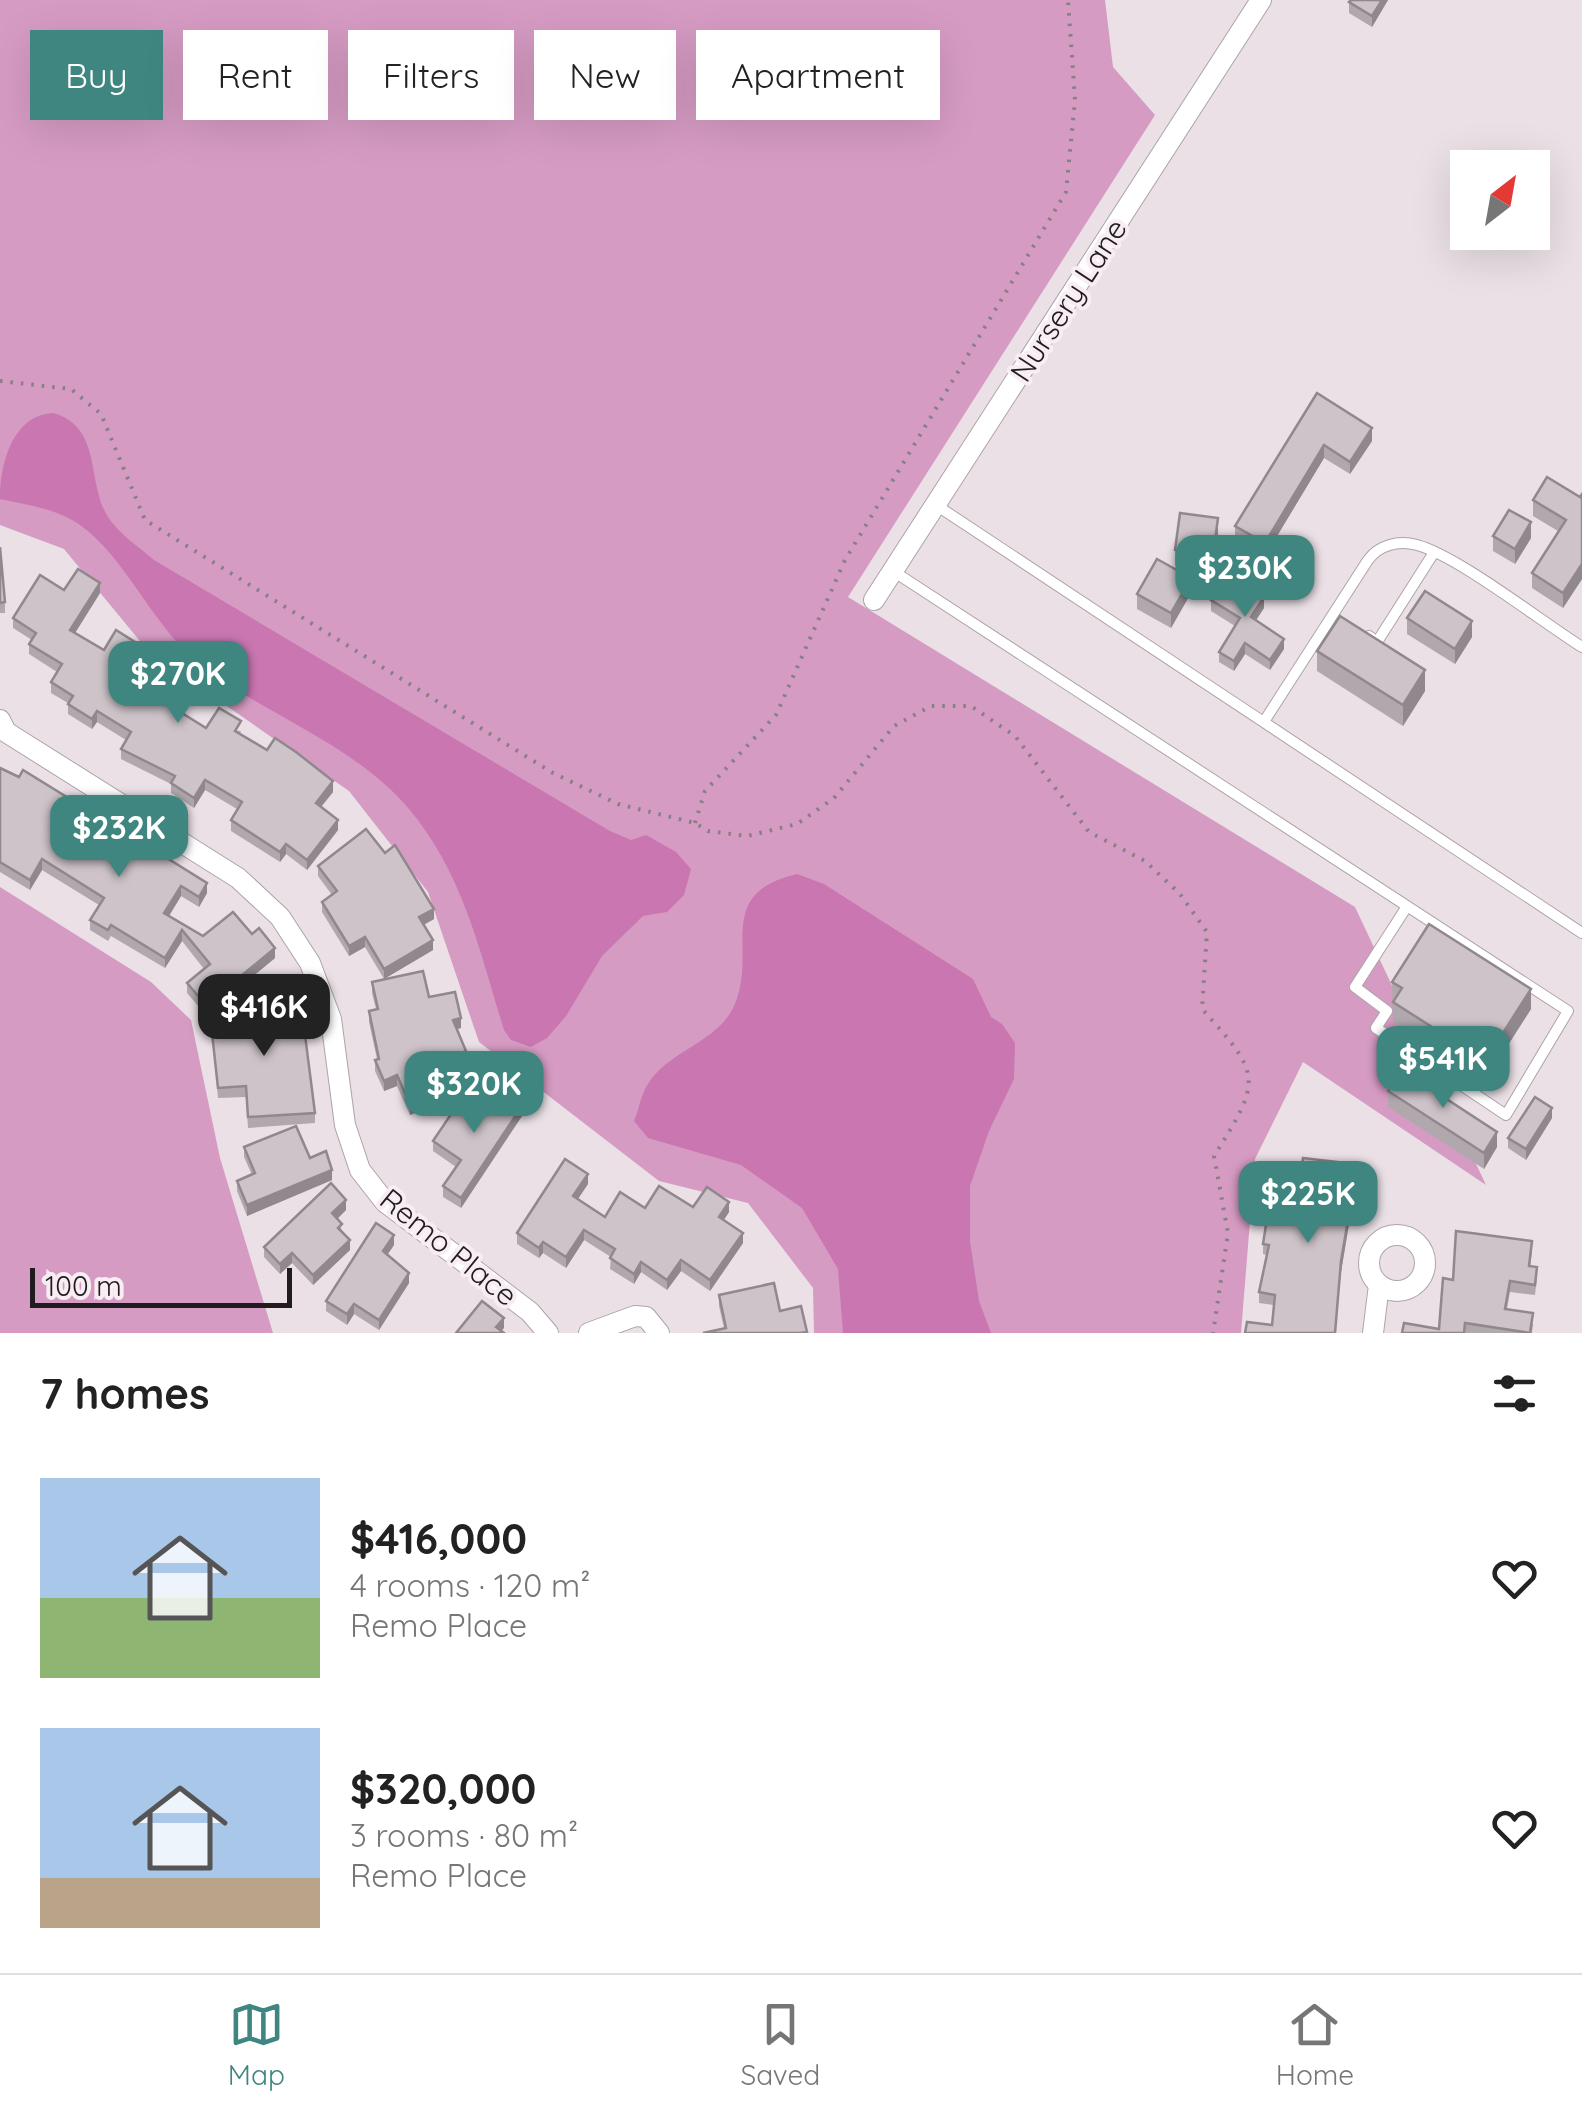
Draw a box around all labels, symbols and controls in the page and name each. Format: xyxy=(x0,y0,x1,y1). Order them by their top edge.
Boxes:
chip: Buy xyxy=(30,30,163,120)
chip: Rent xyxy=(183,30,328,120)
chip: Filters xyxy=(348,30,514,120)
chip: New xyxy=(534,30,676,120)
chip: Apartment xyxy=(696,30,940,120)
north arrow xyxy=(1450,150,1550,250)
map controls xyxy=(1450,150,1550,250)
street label: Nursery Lane xyxy=(1001,211,1135,389)
pin: $230K xyxy=(1175,535,1315,620)
text: $230K xyxy=(1197,547,1293,587)
pin: $270K xyxy=(108,641,248,726)
text: $270K xyxy=(130,653,226,693)
pin: $232K xyxy=(49,795,189,880)
text: $232K xyxy=(72,807,166,847)
pin: $416K xyxy=(194,974,334,1059)
text: $416K xyxy=(220,986,308,1026)
pin: $541K xyxy=(1373,1026,1513,1111)
text: $541K xyxy=(1399,1038,1487,1078)
pin: $320K xyxy=(404,1051,544,1136)
text: $320K xyxy=(426,1063,522,1103)
pin: $225K xyxy=(1238,1161,1378,1246)
text: $225K xyxy=(1261,1173,1355,1213)
street label: Remo Place xyxy=(373,1180,525,1314)
scale bar xyxy=(30,1263,292,1308)
text: 100 m xyxy=(45,1268,122,1303)
icon: filters xyxy=(1487,1366,1542,1421)
text: 7 homes xyxy=(40,1367,209,1420)
text: $416,000 xyxy=(350,1512,527,1565)
icon: home xyxy=(120,1518,240,1638)
icon: heart xyxy=(1487,1551,1542,1606)
text: 4 rooms · 120 m² xyxy=(350,1565,590,1605)
text: Remo Place xyxy=(350,1605,527,1645)
text: $320,000 xyxy=(350,1762,536,1815)
icon: home xyxy=(120,1768,240,1888)
icon: heart xyxy=(1487,1801,1542,1856)
text: 3 rooms · 80 m² xyxy=(350,1815,578,1855)
text: Remo Place xyxy=(350,1855,527,1895)
tab: Map xyxy=(228,1997,285,2092)
tab: Saved xyxy=(740,1997,820,2092)
tab: Home xyxy=(1276,1997,1354,2092)

